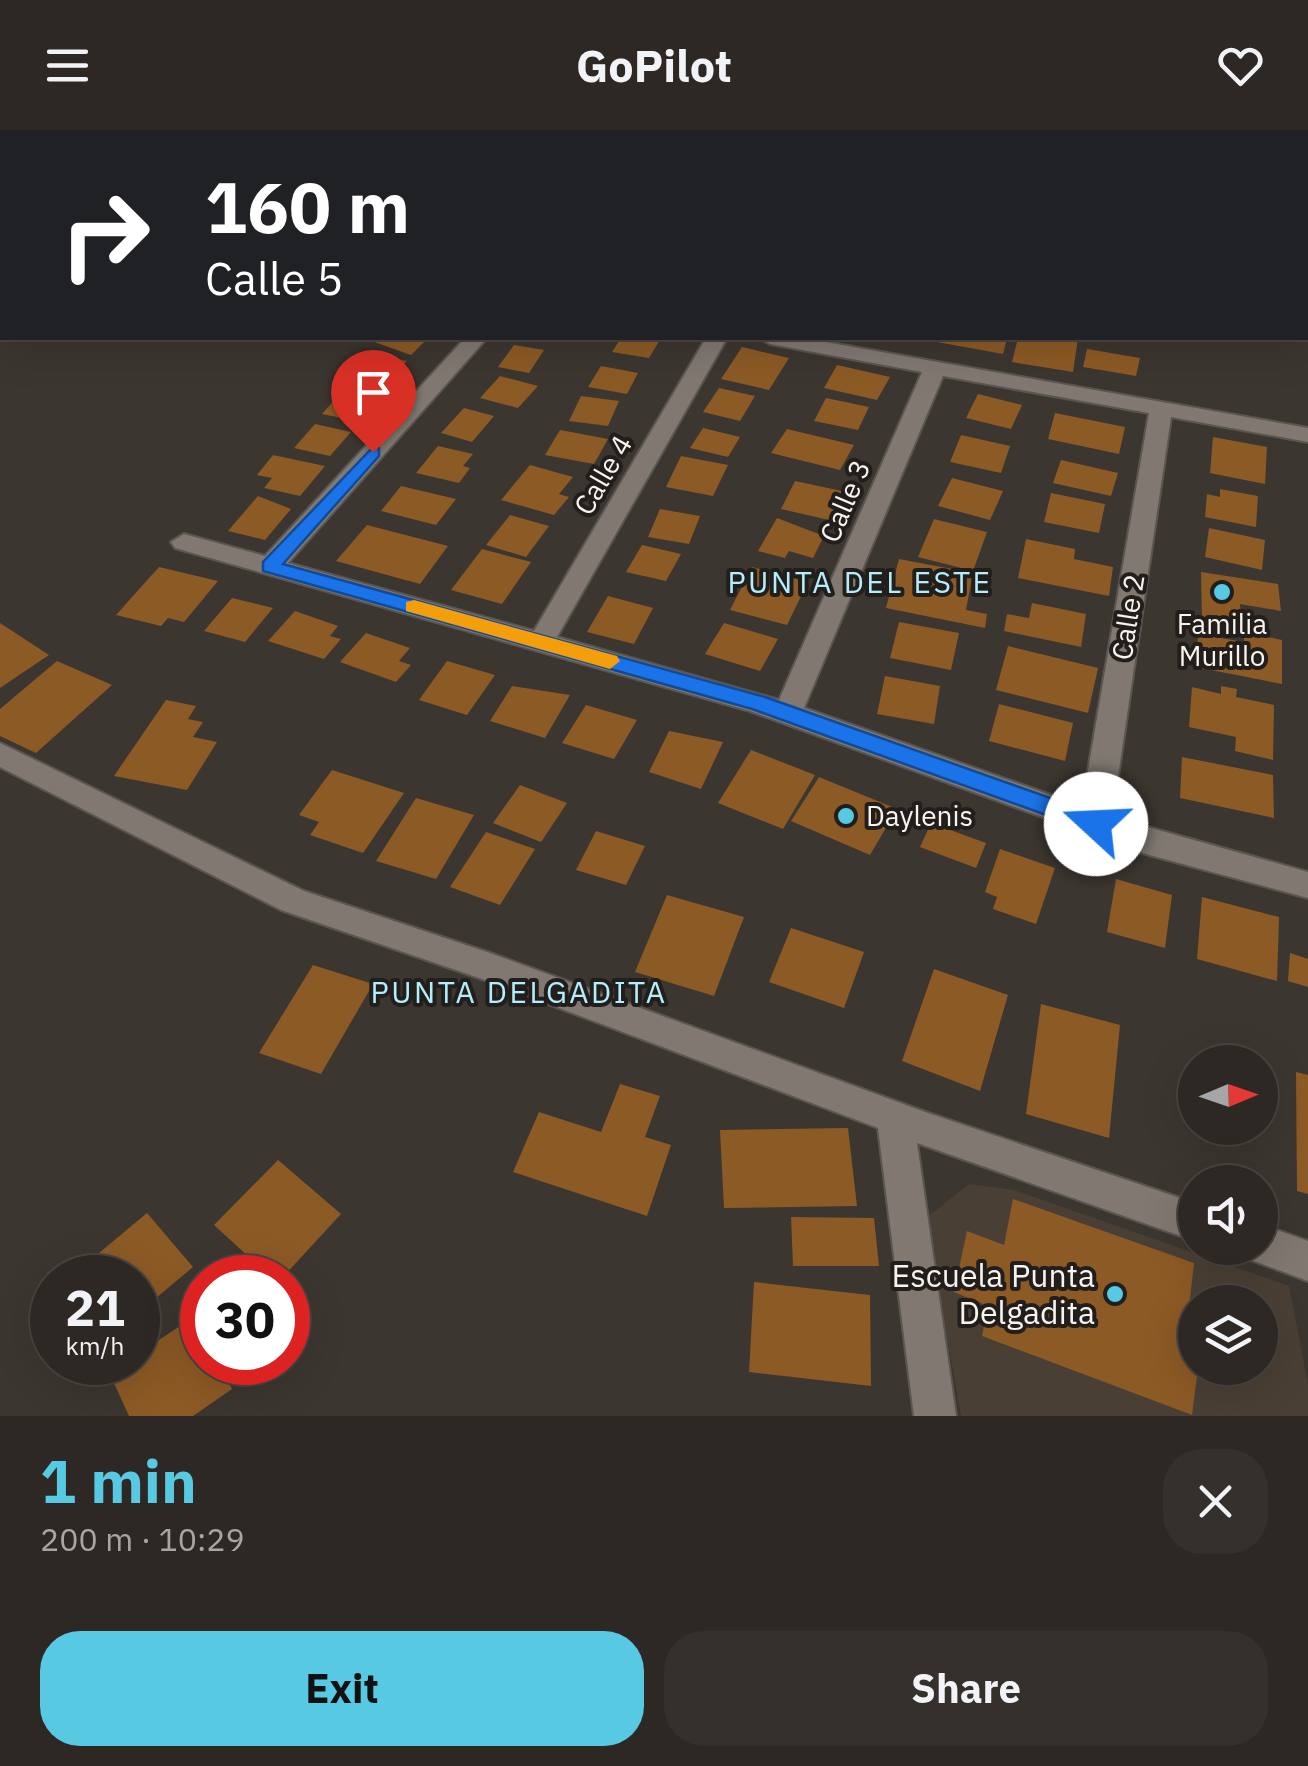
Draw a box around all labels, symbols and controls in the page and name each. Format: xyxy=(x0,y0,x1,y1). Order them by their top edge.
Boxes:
text: GoPilot xyxy=(576,36,732,94)
icon: menu xyxy=(40,38,95,93)
icon: heart xyxy=(1213,38,1268,93)
text: 160 m xyxy=(205,161,410,252)
icon: right xyxy=(40,170,170,300)
text: Calle 5 xyxy=(205,249,344,307)
pin xyxy=(331,350,416,453)
icon: arrive xyxy=(346,365,401,420)
street label: Calle 4 xyxy=(565,428,640,521)
street label: Calle 3 xyxy=(811,454,878,548)
district label: PUNTA DEL ESTE xyxy=(727,562,993,601)
street label: Calle 2 xyxy=(1102,571,1153,662)
marker: Familia Murillo xyxy=(1211,581,1233,603)
place label: Familia Murillo xyxy=(1177,605,1267,674)
position arrow xyxy=(1044,772,1148,876)
place label: Daylenis xyxy=(866,797,973,834)
marker: Daylenis xyxy=(835,805,857,827)
district label: PUNTA DELGADITA xyxy=(371,972,667,1011)
north arrow xyxy=(1178,1045,1278,1145)
map controls xyxy=(1178,1045,1278,1385)
button: sound xyxy=(1178,1165,1278,1265)
place label: Escuela Punta Delgadita xyxy=(892,1254,1095,1333)
speed limit sign: 30 xyxy=(180,1255,310,1385)
text: 21 xyxy=(65,1275,125,1340)
marker: Escuela Punta Delgadita xyxy=(1104,1283,1126,1305)
button: layers xyxy=(1178,1285,1278,1385)
text: km/h xyxy=(66,1329,124,1362)
text: 1 min xyxy=(40,1441,197,1520)
button: close xyxy=(1163,1449,1268,1554)
text: 200 m · 10:29 xyxy=(40,1518,245,1560)
button: Exit xyxy=(40,1631,644,1746)
button: Share xyxy=(664,1631,1268,1746)

